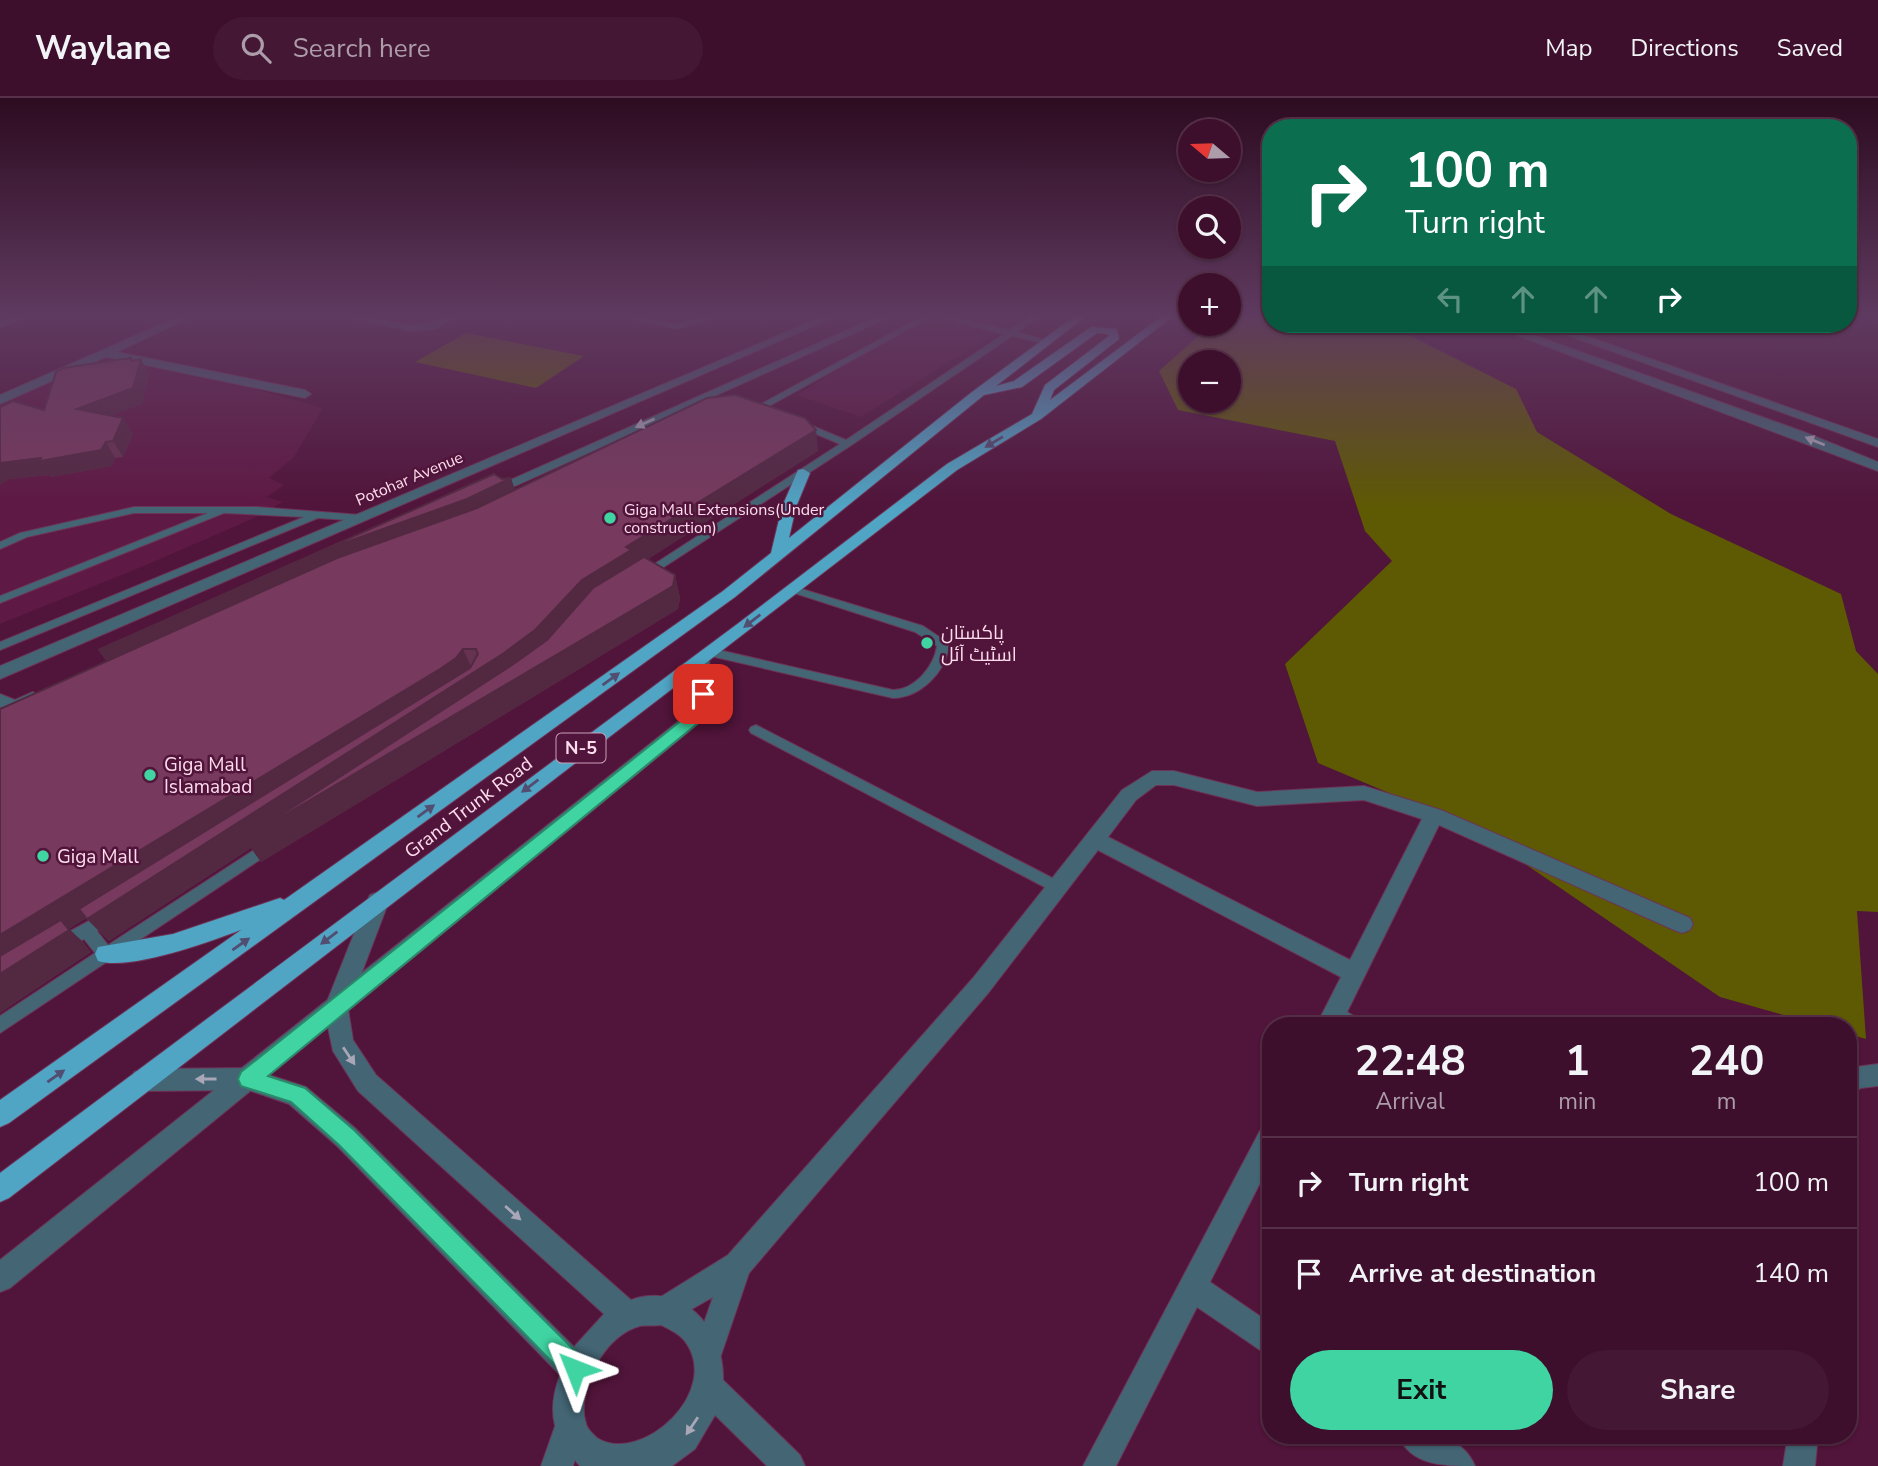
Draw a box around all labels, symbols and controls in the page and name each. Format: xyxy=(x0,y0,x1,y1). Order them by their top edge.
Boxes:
search box xyxy=(213,17,703,80)
text: Waylane xyxy=(35,26,171,71)
icon: search xyxy=(237,29,275,67)
text: Search here xyxy=(293,31,431,66)
text: Map xyxy=(1545,32,1592,64)
text: Directions xyxy=(1630,32,1739,64)
text: Saved xyxy=(1777,32,1843,64)
north arrow xyxy=(1178,119,1241,182)
map controls xyxy=(1178,119,1241,413)
text: 100 m xyxy=(1405,137,1549,204)
icon: right xyxy=(1290,147,1381,238)
button: search xyxy=(1178,196,1241,259)
text: Turn right xyxy=(1405,201,1545,244)
button: + xyxy=(1178,273,1241,336)
icon: left xyxy=(1431,280,1469,318)
icon: ahead xyxy=(1504,280,1542,318)
icon: ahead xyxy=(1577,280,1615,318)
icon: right xyxy=(1650,280,1688,318)
button: − xyxy=(1178,350,1241,413)
one-way arrow xyxy=(635,418,656,429)
one-way arrow xyxy=(984,436,1003,448)
one-way arrow xyxy=(1804,436,1825,447)
street label: Potohar Avenue xyxy=(352,446,467,511)
place label: Giga Mall Extensions(Under construction) xyxy=(624,499,825,539)
marker: Giga Mall Extensions(Under construction) xyxy=(602,510,618,526)
one-way arrow xyxy=(744,614,762,629)
place label: پاکستان اسٹیٹ آئل xyxy=(941,620,1017,668)
marker: پاکستان اسٹیٹ آئل xyxy=(919,635,935,651)
pin xyxy=(673,664,733,724)
one-way arrow xyxy=(602,672,620,686)
icon: arrive xyxy=(684,675,722,713)
road number: N-5 xyxy=(556,734,606,762)
street label: Grand Trunk Road xyxy=(399,751,538,865)
place label: Giga Mall Islamabad xyxy=(164,752,252,800)
marker: Giga Mall Islamabad xyxy=(142,767,158,783)
one-way arrow xyxy=(522,779,540,794)
one-way arrow xyxy=(417,805,435,819)
place label: Giga Mall xyxy=(57,844,139,870)
marker: Giga Mall xyxy=(35,848,51,864)
one-way arrow xyxy=(320,931,339,945)
one-way arrow xyxy=(232,937,250,951)
text: 22:48 xyxy=(1355,1033,1466,1090)
text: 1 xyxy=(1565,1033,1590,1090)
text: 240 xyxy=(1689,1033,1764,1090)
one-way arrow xyxy=(342,1047,356,1065)
one-way arrow xyxy=(47,1069,65,1083)
one-way arrow xyxy=(194,1073,216,1085)
text: Arrival xyxy=(1376,1086,1445,1117)
text: min xyxy=(1558,1086,1596,1117)
text: m xyxy=(1717,1086,1737,1117)
icon: right xyxy=(1290,1164,1328,1202)
text: Turn right xyxy=(1349,1165,1468,1200)
text: 100 m xyxy=(1753,1165,1829,1200)
one-way arrow xyxy=(504,1205,522,1221)
icon: arrive xyxy=(1290,1255,1328,1293)
text: Arrive at destination xyxy=(1349,1256,1596,1291)
text: 140 m xyxy=(1753,1256,1829,1291)
position arrow xyxy=(538,1332,612,1406)
button: Exit xyxy=(1290,1350,1553,1430)
button: Share xyxy=(1567,1350,1829,1430)
one-way arrow xyxy=(685,1417,699,1435)

